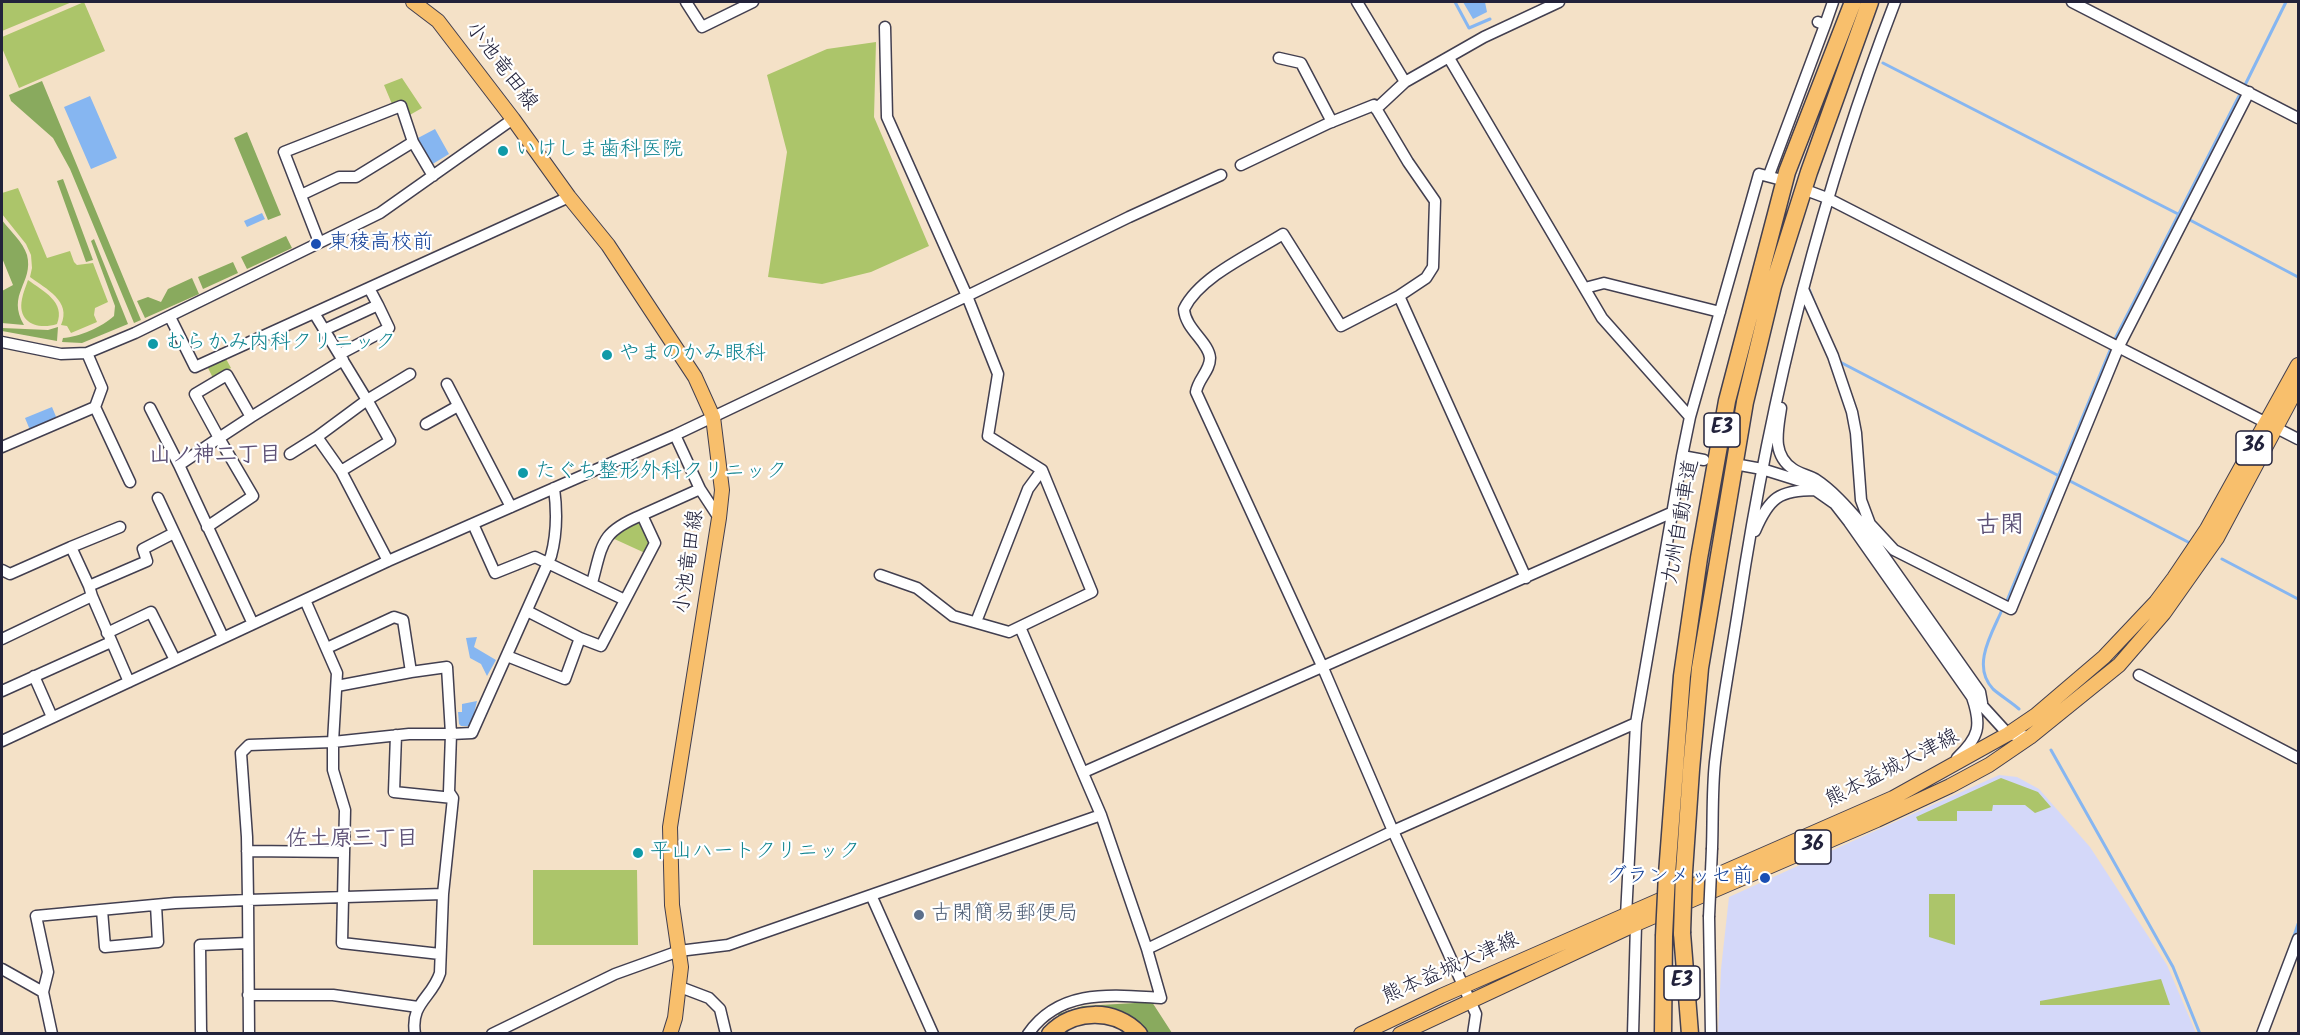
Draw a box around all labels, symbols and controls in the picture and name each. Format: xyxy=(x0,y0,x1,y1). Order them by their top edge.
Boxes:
street label: 小池竜田線 xyxy=(458,17,542,117)
place label: いけしま歯科医院 xyxy=(515,138,683,164)
marker: いけしま歯科医院 xyxy=(496,144,510,158)
place label: 東稜高校前 xyxy=(328,231,433,257)
marker: 東稜高校前 xyxy=(309,237,323,251)
place label: むらかみ内科クリニック xyxy=(165,331,396,357)
marker: むらかみ内科クリニック xyxy=(146,337,160,351)
place label: やまのかみ眼科 xyxy=(619,342,766,368)
marker: やまのかみ眼科 xyxy=(600,348,614,362)
road number: E3 xyxy=(1704,413,1740,447)
road number: 36 xyxy=(2236,431,2272,465)
district label: 山ノ神二丁目 xyxy=(149,444,281,470)
street label: 九州自動車道 xyxy=(1660,458,1706,586)
place label: たぐち整形外科クリニック xyxy=(535,460,787,486)
marker: たぐち整形外科クリニック xyxy=(516,466,530,480)
street label: 小池竜田線 xyxy=(671,508,711,616)
district label: 古閑 xyxy=(1976,514,2024,542)
street label: 熊本益城大津線 xyxy=(1822,725,1964,815)
district label: 佐土原三丁目 xyxy=(286,828,418,854)
road number: 36 xyxy=(1795,830,1831,864)
place label: 平山ハートクリニック xyxy=(650,840,860,866)
marker: 平山ハートクリニック xyxy=(631,846,645,860)
place label: グランメッセ前 xyxy=(1606,865,1753,891)
marker: グランメッセ前 xyxy=(1758,871,1772,885)
place label: 古閑簡易郵便局 xyxy=(931,902,1078,928)
marker: 古閑簡易郵便局 xyxy=(912,908,926,922)
street label: 熊本益城大津線 xyxy=(1379,929,1523,1011)
road number: E3 xyxy=(1664,966,1700,1000)

